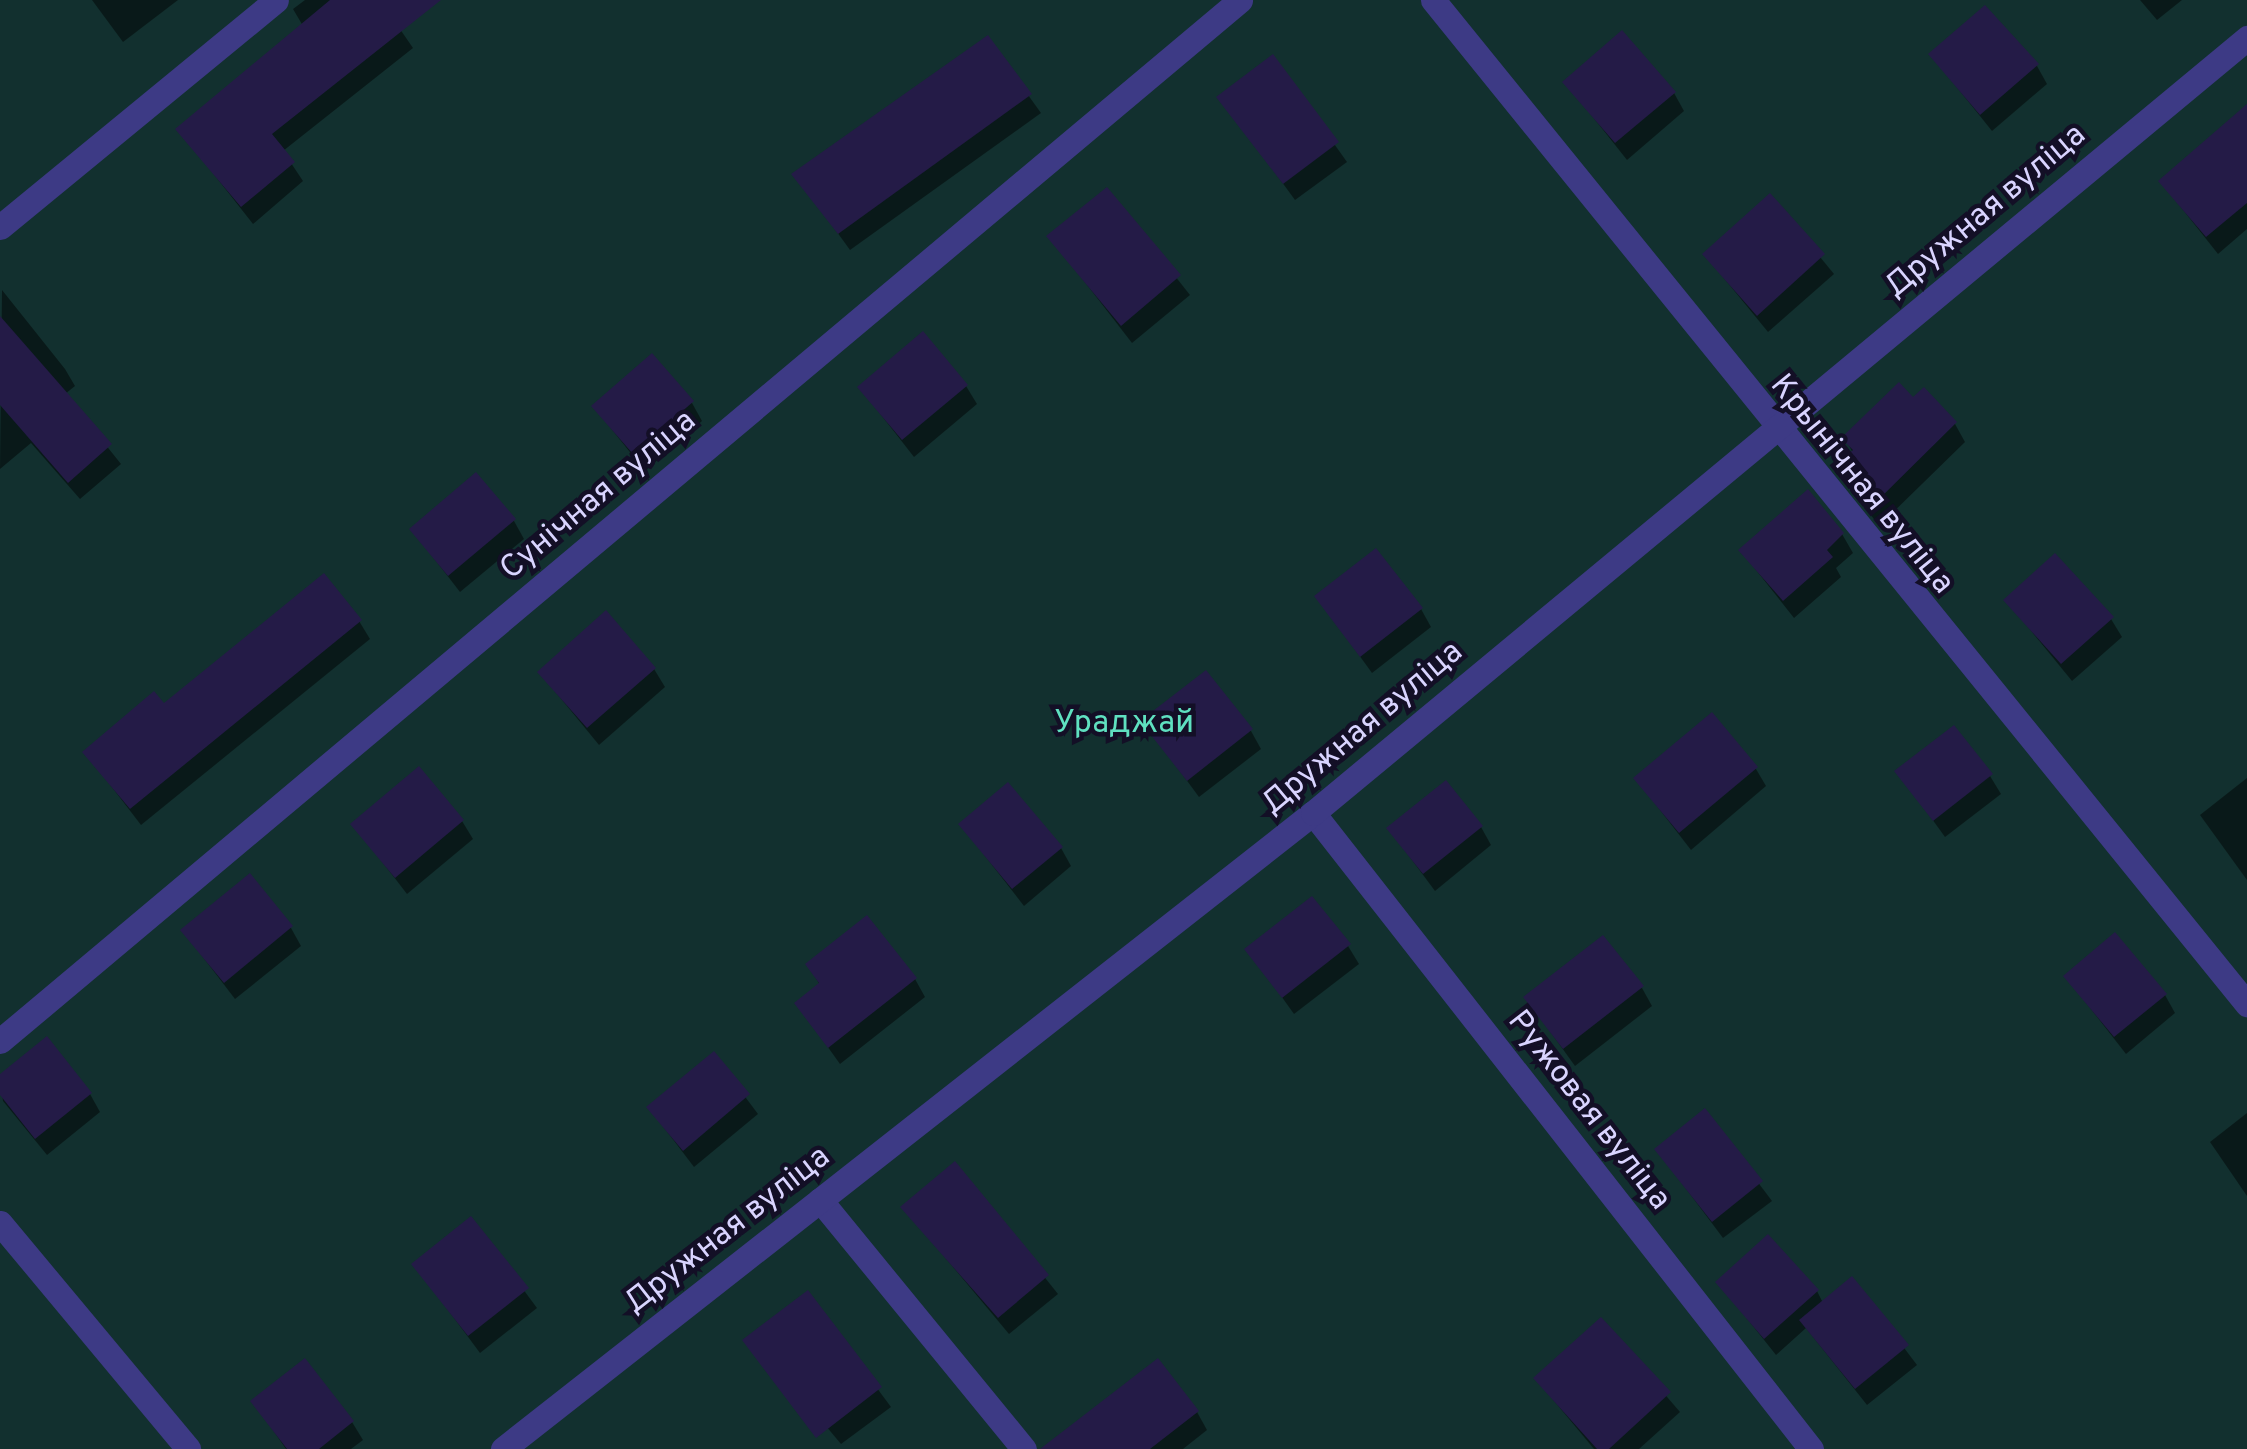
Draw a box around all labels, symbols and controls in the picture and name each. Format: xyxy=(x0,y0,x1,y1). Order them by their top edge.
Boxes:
street label: Дружная вуліца xyxy=(1878,117,2094,307)
street label: Крынічная вуліца xyxy=(1761,368,1961,602)
street label: Сунічная вуліца xyxy=(493,403,705,589)
street label: Дружная вуліца xyxy=(1255,634,1471,824)
park label: Ураджай xyxy=(1054,705,1194,743)
street label: Ружовая вуліца xyxy=(1498,1004,1678,1218)
street label: Дружная вуліца xyxy=(617,1139,839,1323)

